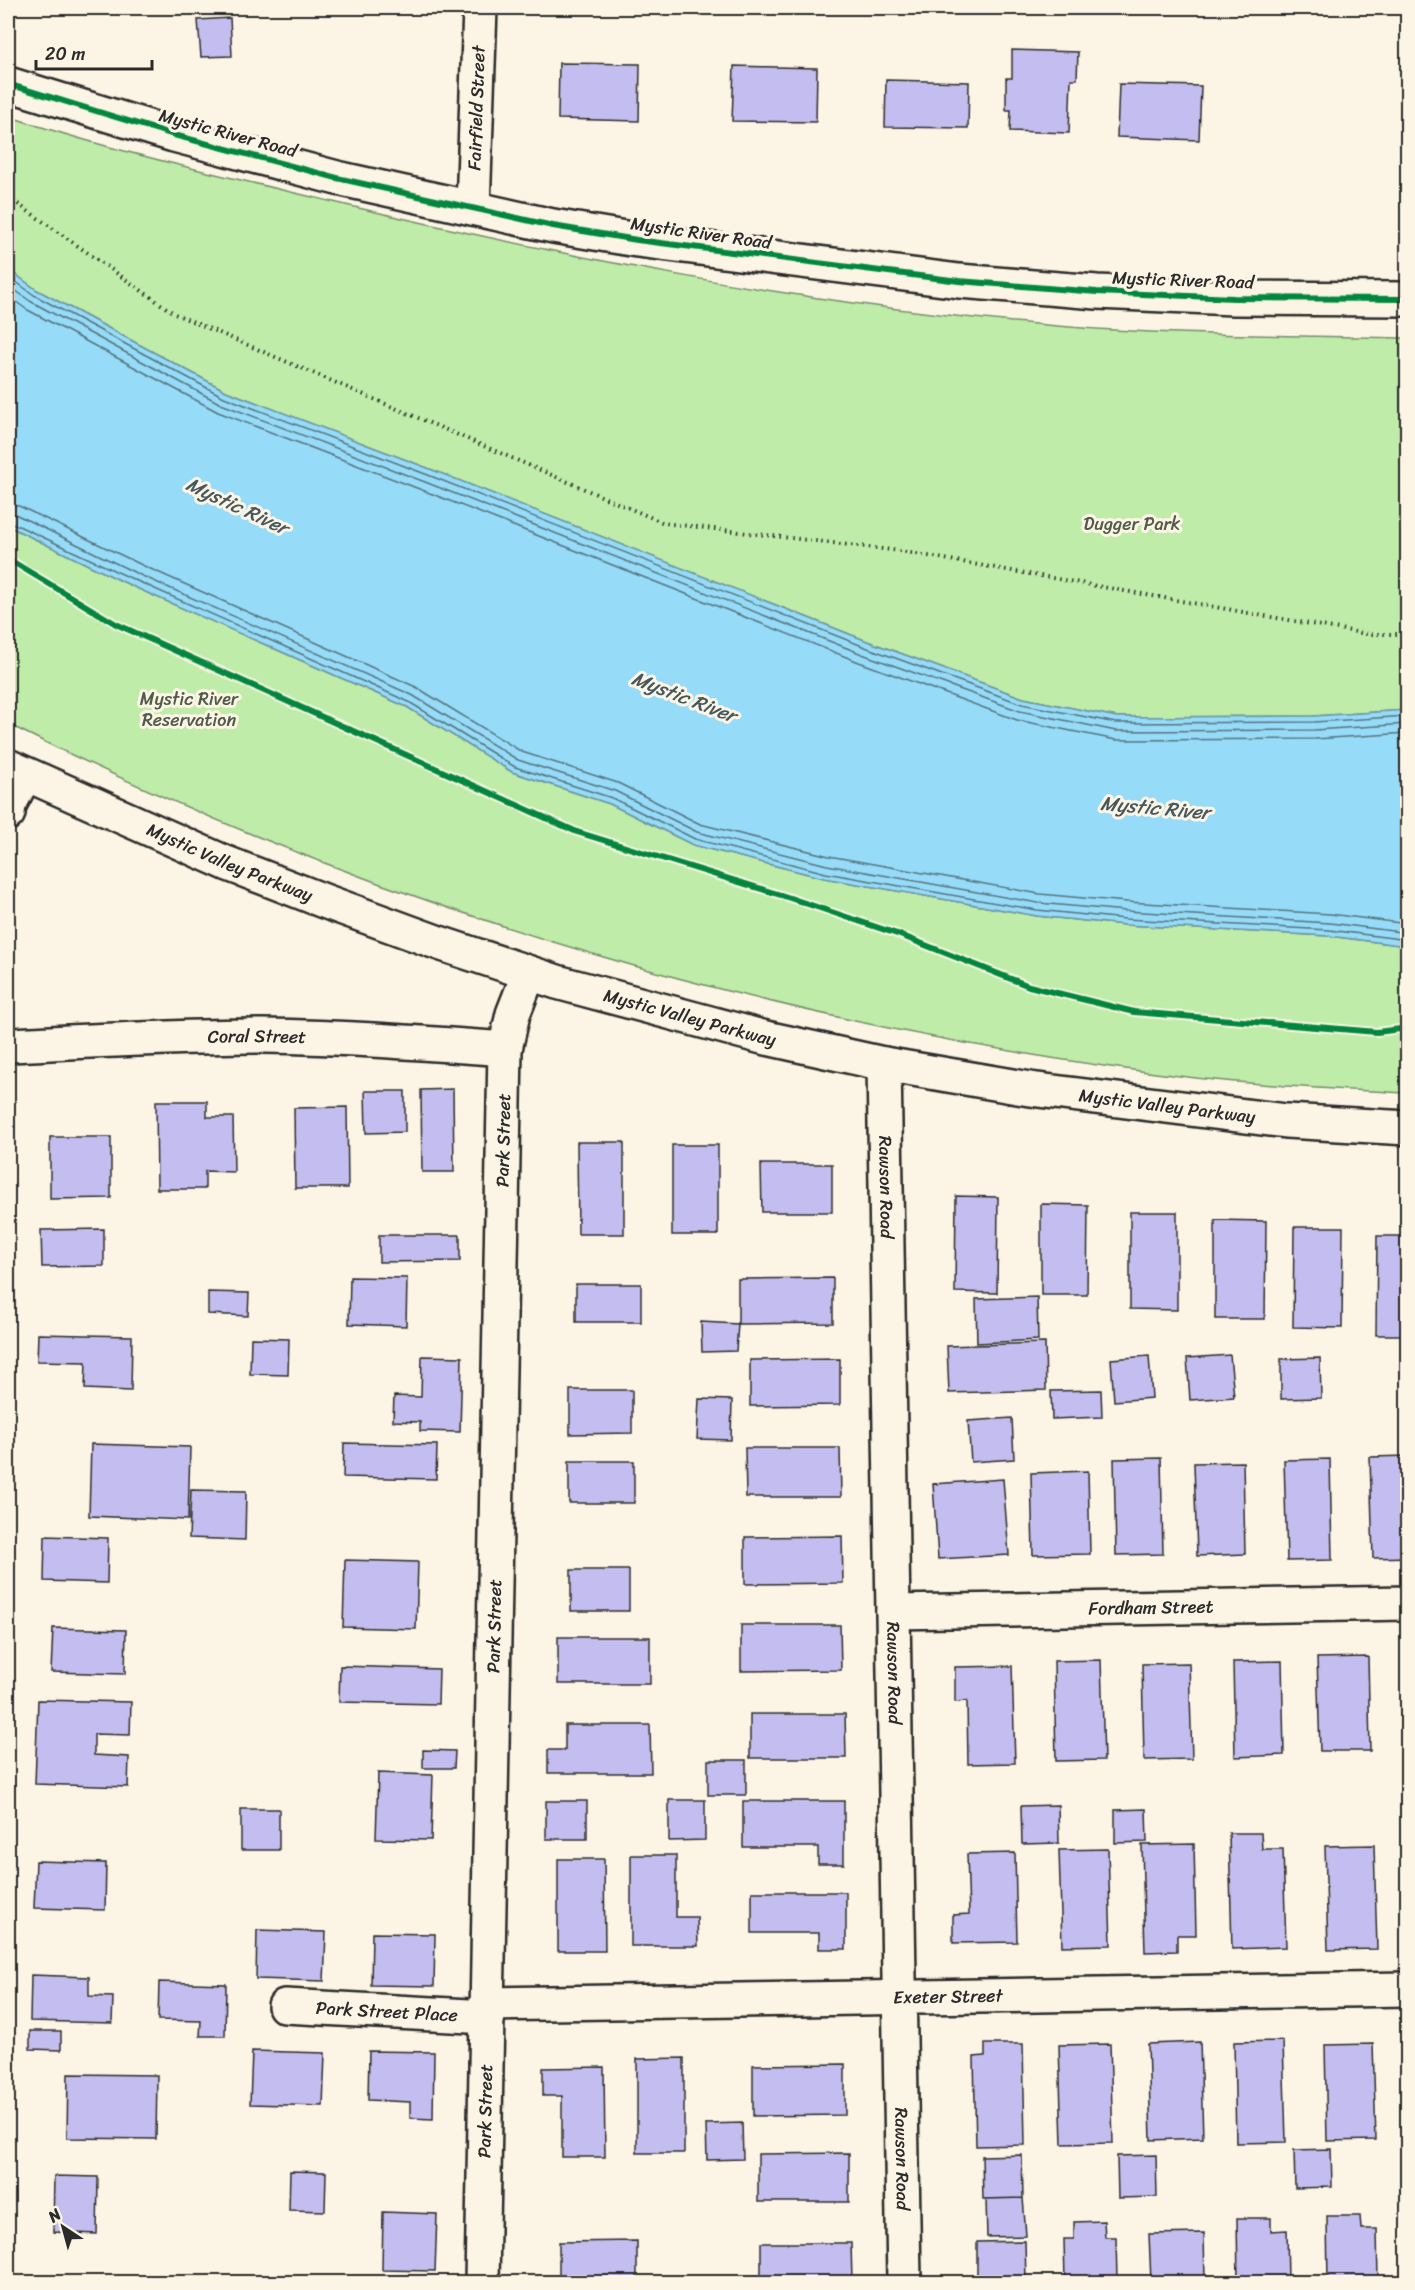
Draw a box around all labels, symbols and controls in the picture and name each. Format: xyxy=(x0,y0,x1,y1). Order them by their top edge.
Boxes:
scale bar xyxy=(36,33,152,71)
text: 20 m xyxy=(45,38,85,70)
street label: Fairfield Street xyxy=(458,44,495,171)
street label: Mystic River Road xyxy=(155,99,302,167)
street label: Mystic River Road xyxy=(629,207,775,259)
street label: Mystic River Road xyxy=(1112,262,1256,299)
water label: Mystic River xyxy=(180,467,297,547)
park label: Dugger Park xyxy=(1084,508,1181,540)
water label: Mystic River xyxy=(627,661,745,734)
park label: Mystic River Reservation xyxy=(140,683,240,736)
water label: Mystic River xyxy=(1099,786,1215,831)
street label: Mystic Valley Parkway xyxy=(142,814,318,911)
street label: Mystic Valley Parkway xyxy=(600,979,780,1056)
street label: Coral Street xyxy=(207,1020,307,1053)
street label: Mystic Valley Parkway xyxy=(1077,1079,1258,1133)
street label: Park Street xyxy=(486,1093,520,1187)
street label: Rawson Road xyxy=(869,1135,903,1240)
street label: Park Street xyxy=(477,1579,511,1673)
street label: Fordham Street xyxy=(1088,1590,1214,1625)
street label: Rawson Road xyxy=(877,1621,911,1726)
street label: Exeter Street xyxy=(893,1980,1004,2013)
street label: Park Street Place xyxy=(315,1992,459,2031)
street label: Park Street xyxy=(468,2064,502,2158)
street label: Rawson Road xyxy=(885,2107,919,2212)
north arrow xyxy=(33,2197,93,2257)
text: N xyxy=(41,2200,68,2231)

